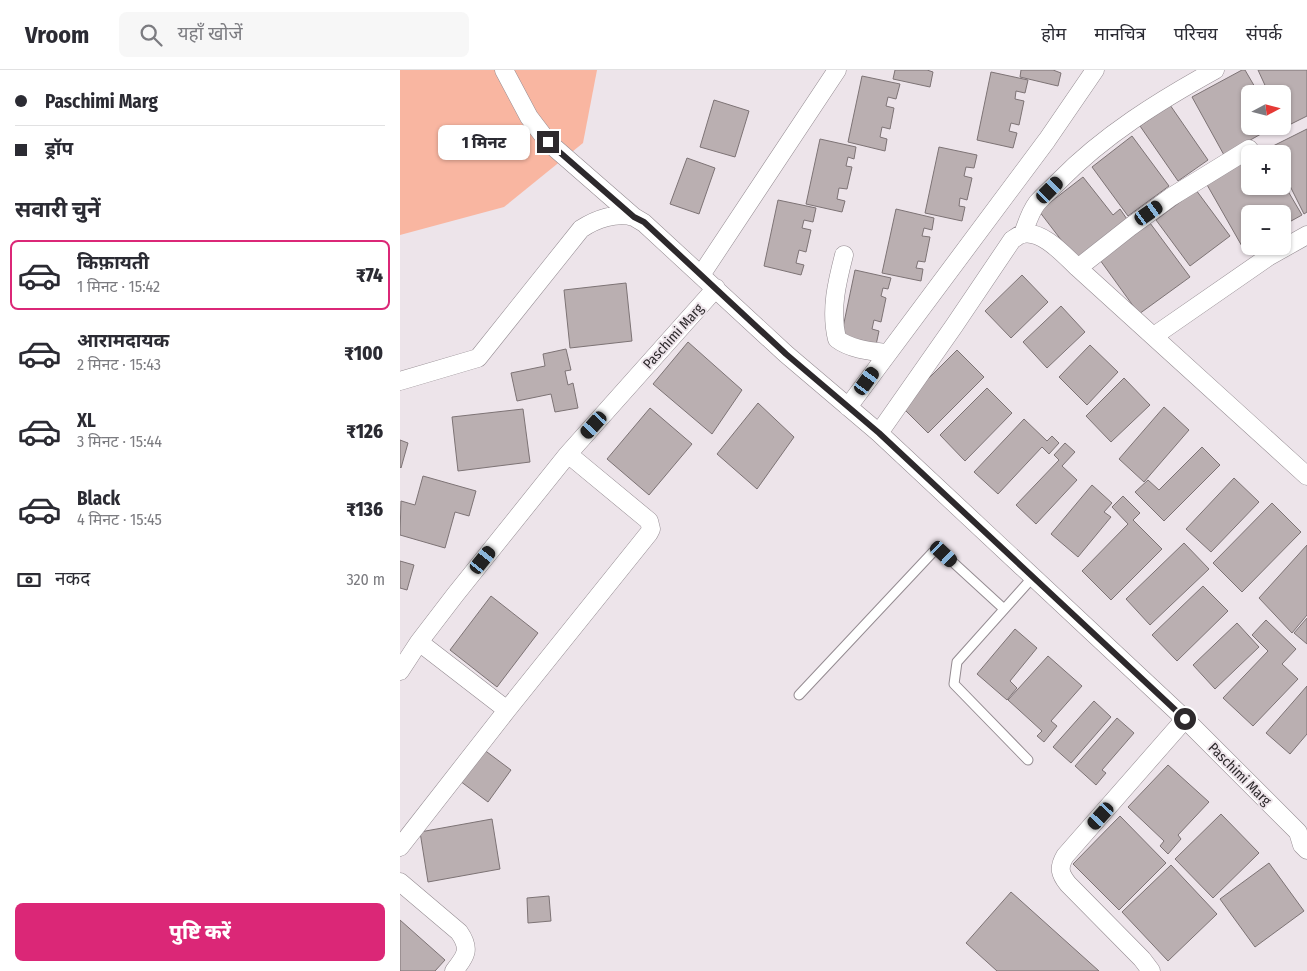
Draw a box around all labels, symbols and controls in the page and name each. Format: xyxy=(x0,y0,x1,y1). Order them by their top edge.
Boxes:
search box xyxy=(119,12,469,57)
text: Vroom xyxy=(25,21,89,49)
icon: search xyxy=(137,21,165,49)
text: यहाँ खोजें xyxy=(177,22,242,45)
text: होम xyxy=(1041,23,1066,45)
text: मानचित्र xyxy=(1094,23,1146,45)
text: परिचय xyxy=(1174,23,1218,45)
text: संपर्क xyxy=(1246,23,1282,45)
north arrow xyxy=(1241,85,1291,135)
map controls xyxy=(1241,85,1291,255)
text: Paschimi Marg xyxy=(45,90,158,113)
callout: 1 मिनट xyxy=(438,124,530,160)
route end xyxy=(537,131,559,153)
text: 1 मिनट xyxy=(462,133,506,152)
text: ड्रॉप xyxy=(45,137,73,160)
button: + xyxy=(1241,145,1291,195)
car xyxy=(1034,174,1065,206)
text: सवारी चुनें xyxy=(15,196,101,223)
car xyxy=(1132,198,1165,228)
button: − xyxy=(1241,205,1291,255)
text: किफ़ायती xyxy=(77,251,149,274)
icon: car xyxy=(17,253,62,298)
text: ₹74 xyxy=(356,264,383,287)
text: 1 मिनट · 15:42 xyxy=(77,277,160,296)
street label: Paschimi Marg xyxy=(640,300,707,372)
text: आरामदायक xyxy=(77,329,169,352)
icon: car xyxy=(17,331,62,376)
text: ₹100 xyxy=(344,342,383,365)
text: 2 मिनट · 15:43 xyxy=(77,355,161,374)
car xyxy=(852,364,881,398)
icon: car xyxy=(17,409,62,454)
text: XL xyxy=(77,409,96,432)
car xyxy=(578,409,609,441)
text: ₹126 xyxy=(346,420,383,443)
text: 3 मिनट · 15:44 xyxy=(77,432,162,451)
icon: car xyxy=(17,487,62,532)
text: Black xyxy=(77,487,120,510)
text: ₹136 xyxy=(346,498,383,521)
text: 4 मिनट · 15:45 xyxy=(77,510,162,529)
car xyxy=(927,538,960,570)
car xyxy=(467,544,498,576)
icon: cash xyxy=(15,566,43,594)
text: नकद xyxy=(55,567,90,590)
text: 320 m xyxy=(346,570,385,589)
route start xyxy=(1174,708,1196,730)
street label: Paschimi Marg xyxy=(1205,739,1275,810)
car xyxy=(1085,800,1116,832)
button: पुष्टि करें xyxy=(15,903,385,961)

